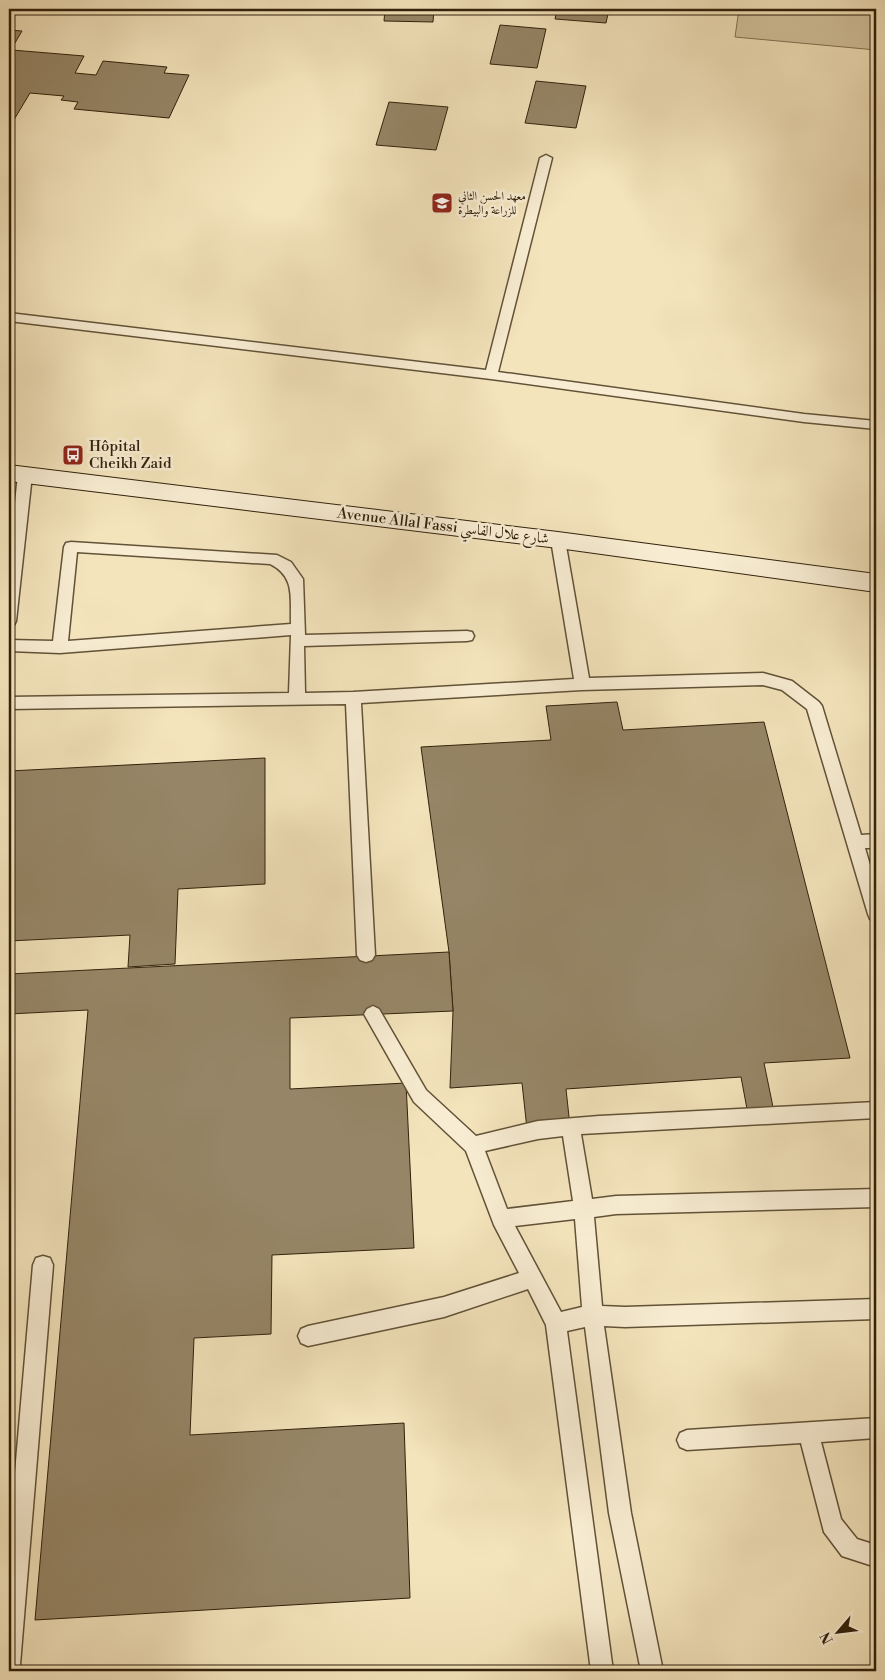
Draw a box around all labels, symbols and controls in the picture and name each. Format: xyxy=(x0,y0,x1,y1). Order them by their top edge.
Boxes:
place label: معهد الحسن الثاني للزراعة والبيطرة xyxy=(458,189,526,218)
school or university icon: معهد الحسن الثاني للزراعة والبيطرة xyxy=(430,191,454,215)
place label: Hôpital Cheikh Zaid xyxy=(89,437,172,473)
bus stop icon: Hôpital Cheikh Zaid xyxy=(61,443,85,467)
street label: Avenue Allal Fassi شارع علال الفاسي xyxy=(335,503,550,552)
north arrow xyxy=(812,1608,862,1658)
text: N xyxy=(817,1629,838,1647)

